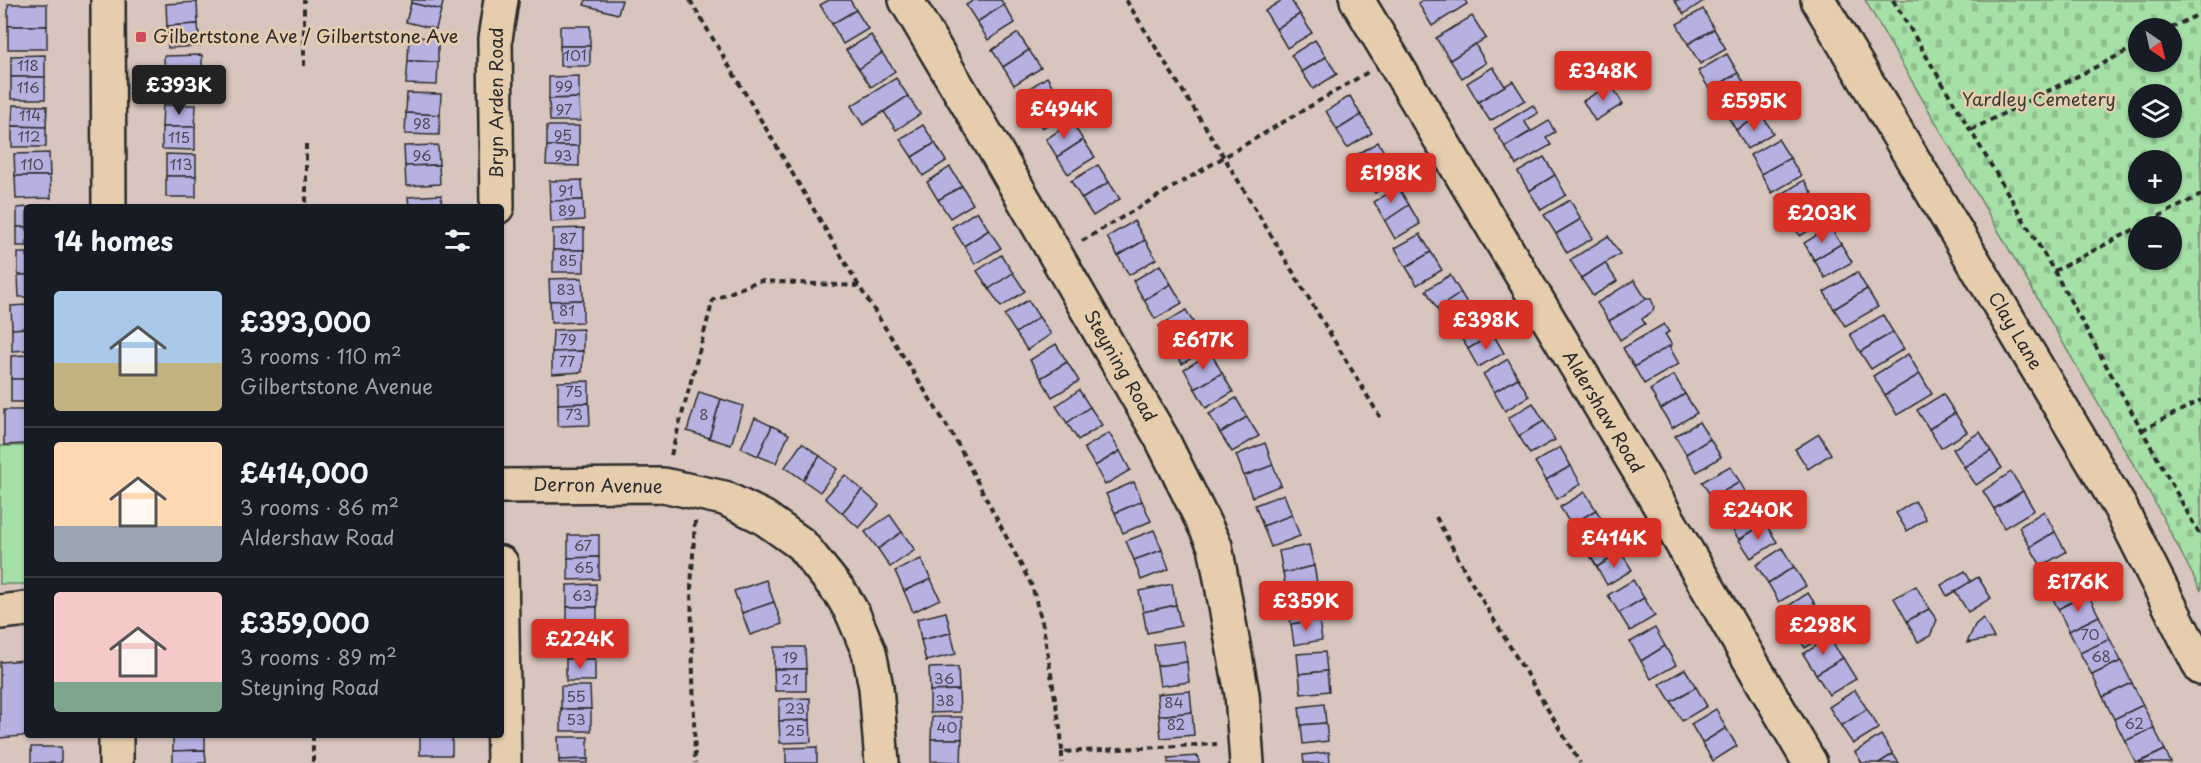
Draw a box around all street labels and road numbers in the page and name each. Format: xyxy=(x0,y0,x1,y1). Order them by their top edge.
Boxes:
street label: Bryn Arden Road xyxy=(482,27,509,179)
street label: Clay Lane xyxy=(1982,286,2050,375)
street label: Steyning Road xyxy=(1078,304,1164,426)
street label: Aldershaw Road xyxy=(1557,345,1652,478)
street label: Derron Avenue xyxy=(533,470,663,499)

